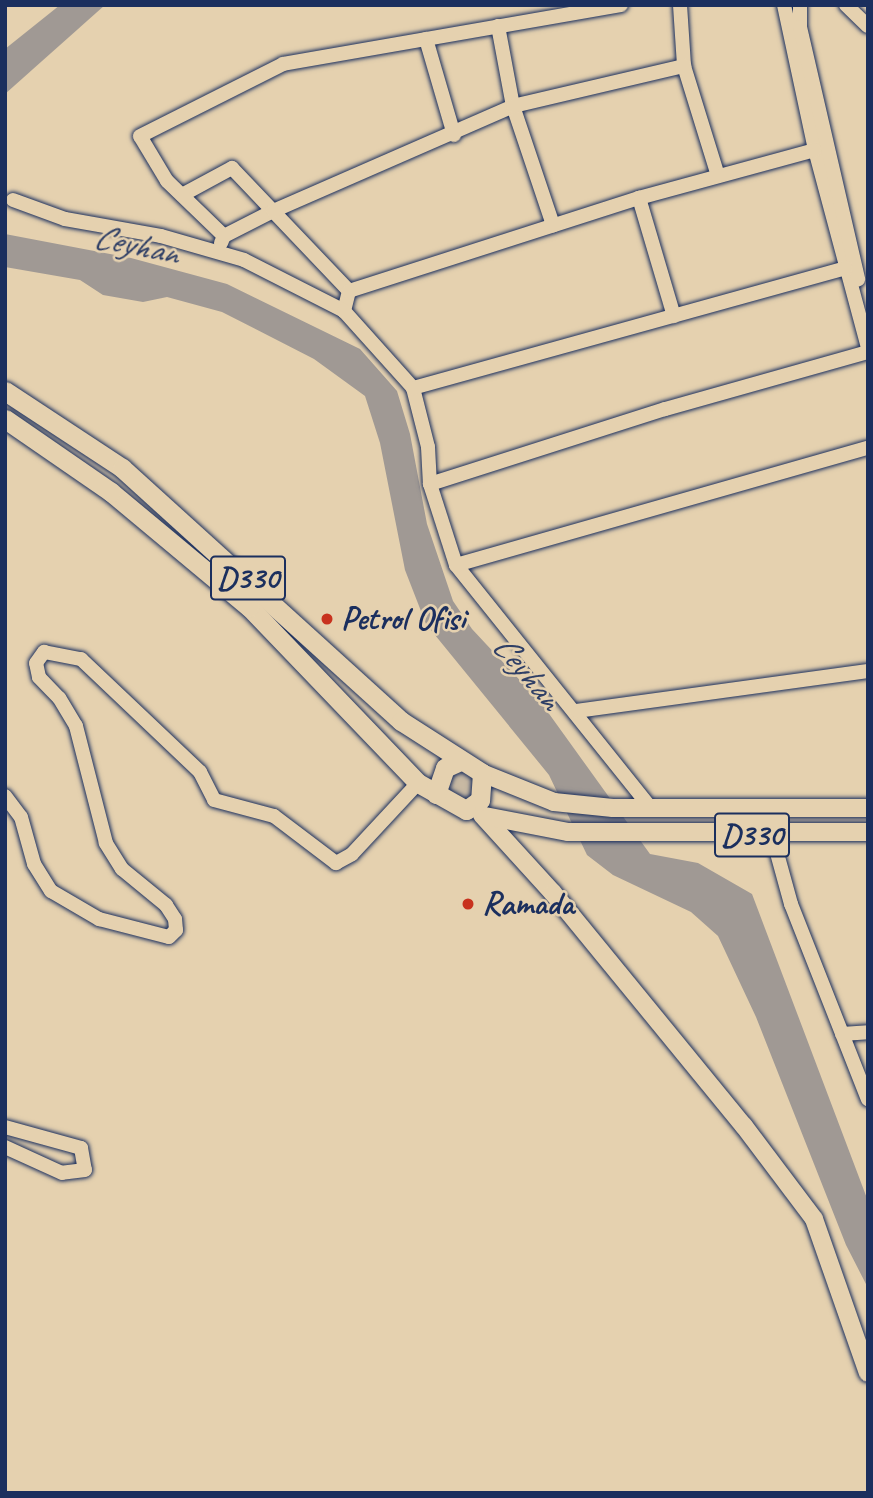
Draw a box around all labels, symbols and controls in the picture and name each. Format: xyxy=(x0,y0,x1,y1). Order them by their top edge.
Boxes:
water label: Ceyhan xyxy=(90,216,182,274)
road number: D330 xyxy=(210,550,286,606)
place label: Petrol Ofisi xyxy=(341,599,465,639)
marker: Petrol Ofisi xyxy=(319,611,335,627)
water label: Ceyhan xyxy=(483,626,571,718)
road number: D330 xyxy=(714,806,790,864)
place label: Ramada xyxy=(482,884,574,924)
marker: Ramada xyxy=(460,896,476,912)

